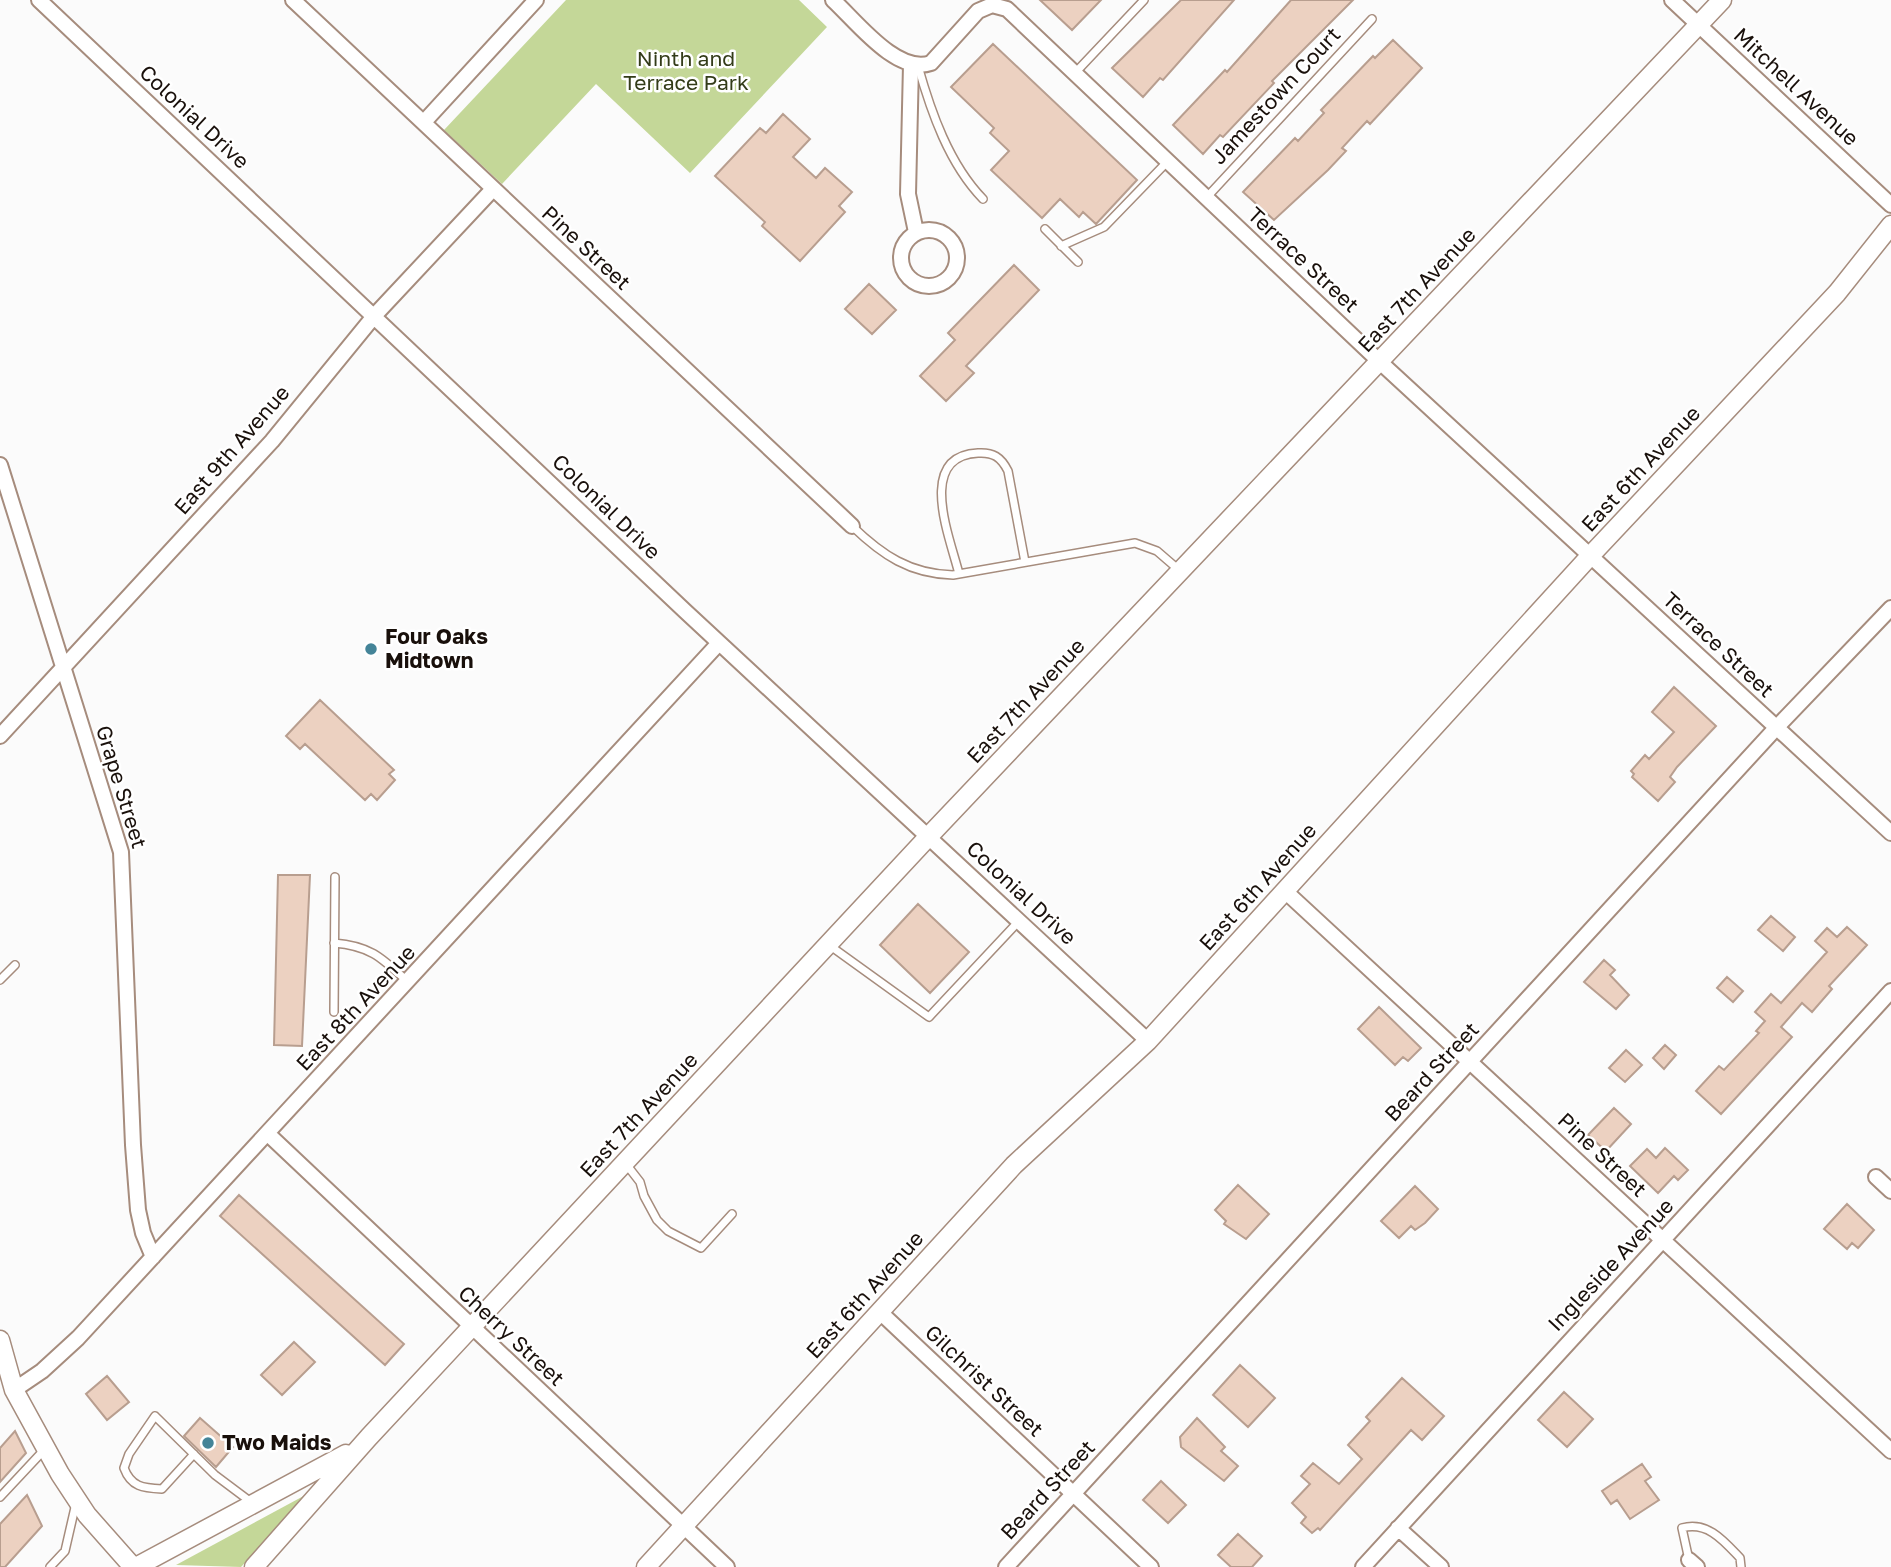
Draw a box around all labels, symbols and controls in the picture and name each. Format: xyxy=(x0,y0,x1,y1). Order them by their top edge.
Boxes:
street label: Jamestown Court xyxy=(1205,21,1345,169)
street label: Mitchell Avenue xyxy=(1729,22,1865,151)
park label: Ninth and Terrace Park xyxy=(623,45,749,95)
street label: Colonial Drive xyxy=(134,59,255,174)
street label: Pine Street xyxy=(537,200,636,295)
street label: Terrace Street xyxy=(1243,201,1365,317)
street label: East 7th Avenue xyxy=(1352,222,1481,357)
street label: East 9th Avenue xyxy=(168,379,294,519)
street label: East 6th Avenue xyxy=(1575,400,1705,537)
street label: Colonial Drive xyxy=(547,448,666,564)
street label: Terrace Street xyxy=(1658,586,1780,702)
place label: Four Oaks Midtown xyxy=(385,623,488,673)
street label: East 7th Avenue xyxy=(961,633,1090,768)
marker: Four Oaks Midtown xyxy=(363,641,379,657)
street label: Grape Street xyxy=(91,722,153,851)
street label: East 6th Avenue xyxy=(1193,817,1321,955)
street label: Colonial Drive xyxy=(961,835,1082,950)
street label: East 8th Avenue xyxy=(290,939,420,1076)
street label: Beard Street xyxy=(1379,1016,1484,1126)
street label: East 7th Avenue xyxy=(574,1047,703,1182)
street label: Pine Street xyxy=(1553,1107,1652,1202)
street label: Ingleside Avenue xyxy=(1542,1192,1679,1336)
street label: East 6th Avenue xyxy=(800,1225,928,1363)
street label: Cherry Street xyxy=(453,1280,570,1391)
street label: Gilchrist Street xyxy=(920,1319,1049,1442)
place label: Two Maids xyxy=(222,1429,332,1455)
street label: Beard Street xyxy=(995,1434,1100,1544)
marker: Two Maids xyxy=(200,1435,216,1451)

